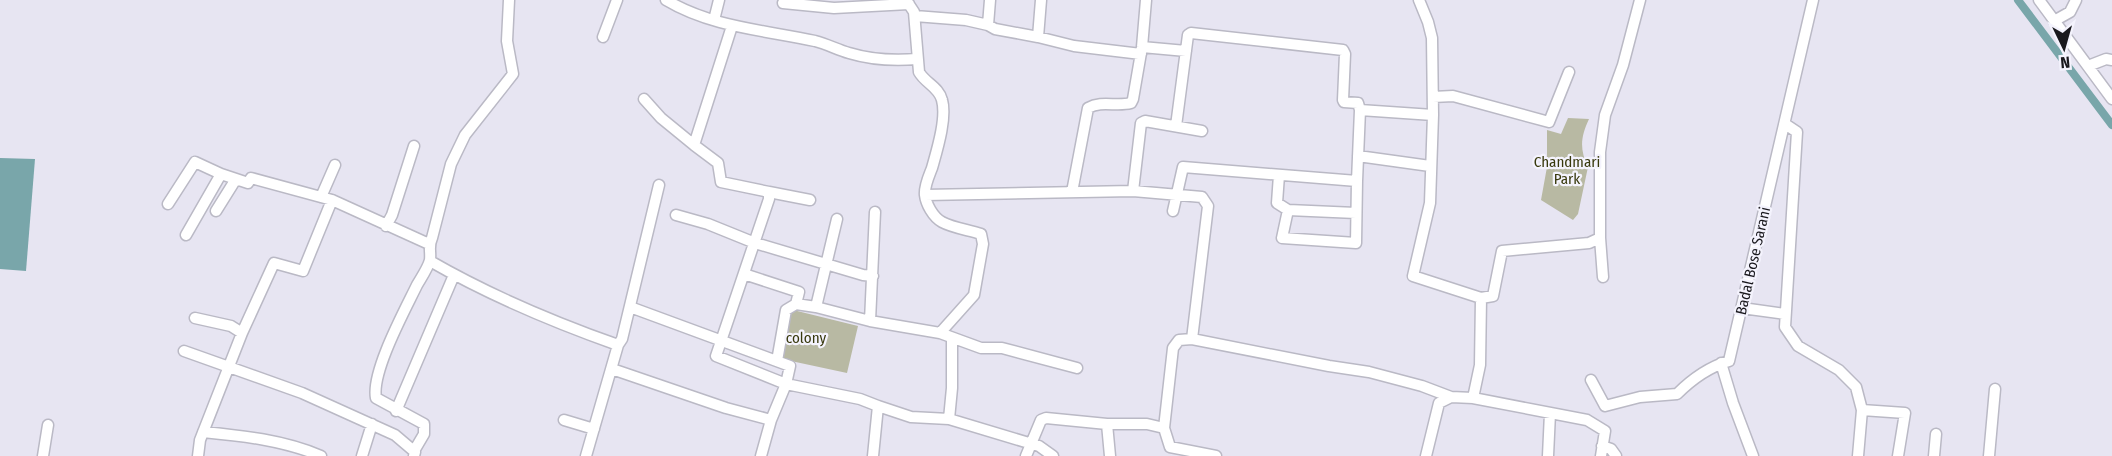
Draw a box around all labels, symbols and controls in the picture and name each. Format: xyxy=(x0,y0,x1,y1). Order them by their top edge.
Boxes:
north arrow xyxy=(2034,18,2094,78)
text: N xyxy=(2060,53,2071,72)
park label: Chandmari Park xyxy=(1534,153,1600,188)
street label: Badal Bose Sarani xyxy=(1732,205,1774,317)
park label: colony xyxy=(786,329,826,347)

